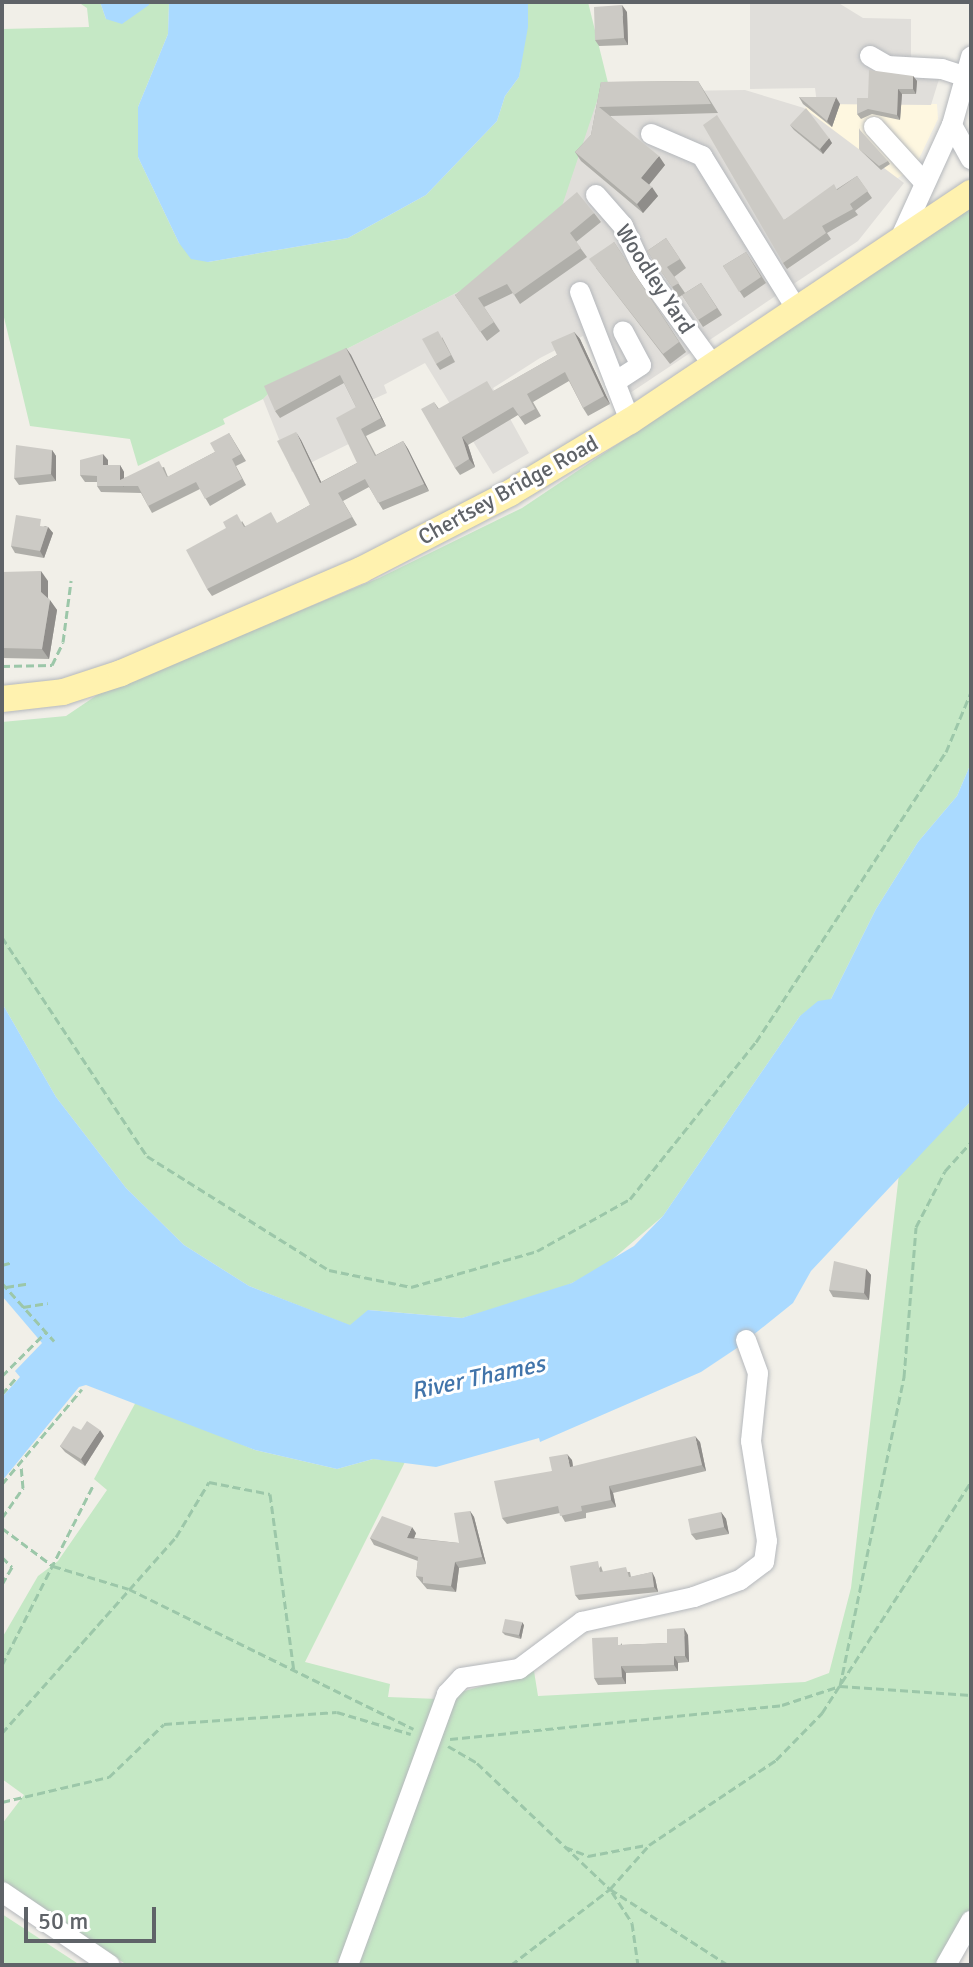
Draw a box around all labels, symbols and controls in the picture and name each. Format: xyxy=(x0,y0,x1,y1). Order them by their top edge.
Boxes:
street label: Woodley Yard xyxy=(610,219,700,339)
street label: Chertsey Bridge Road xyxy=(413,430,603,550)
water label: River Thames xyxy=(408,1350,548,1406)
scale bar xyxy=(28,1891,160,1941)
text: 50 m xyxy=(38,1906,88,1936)

